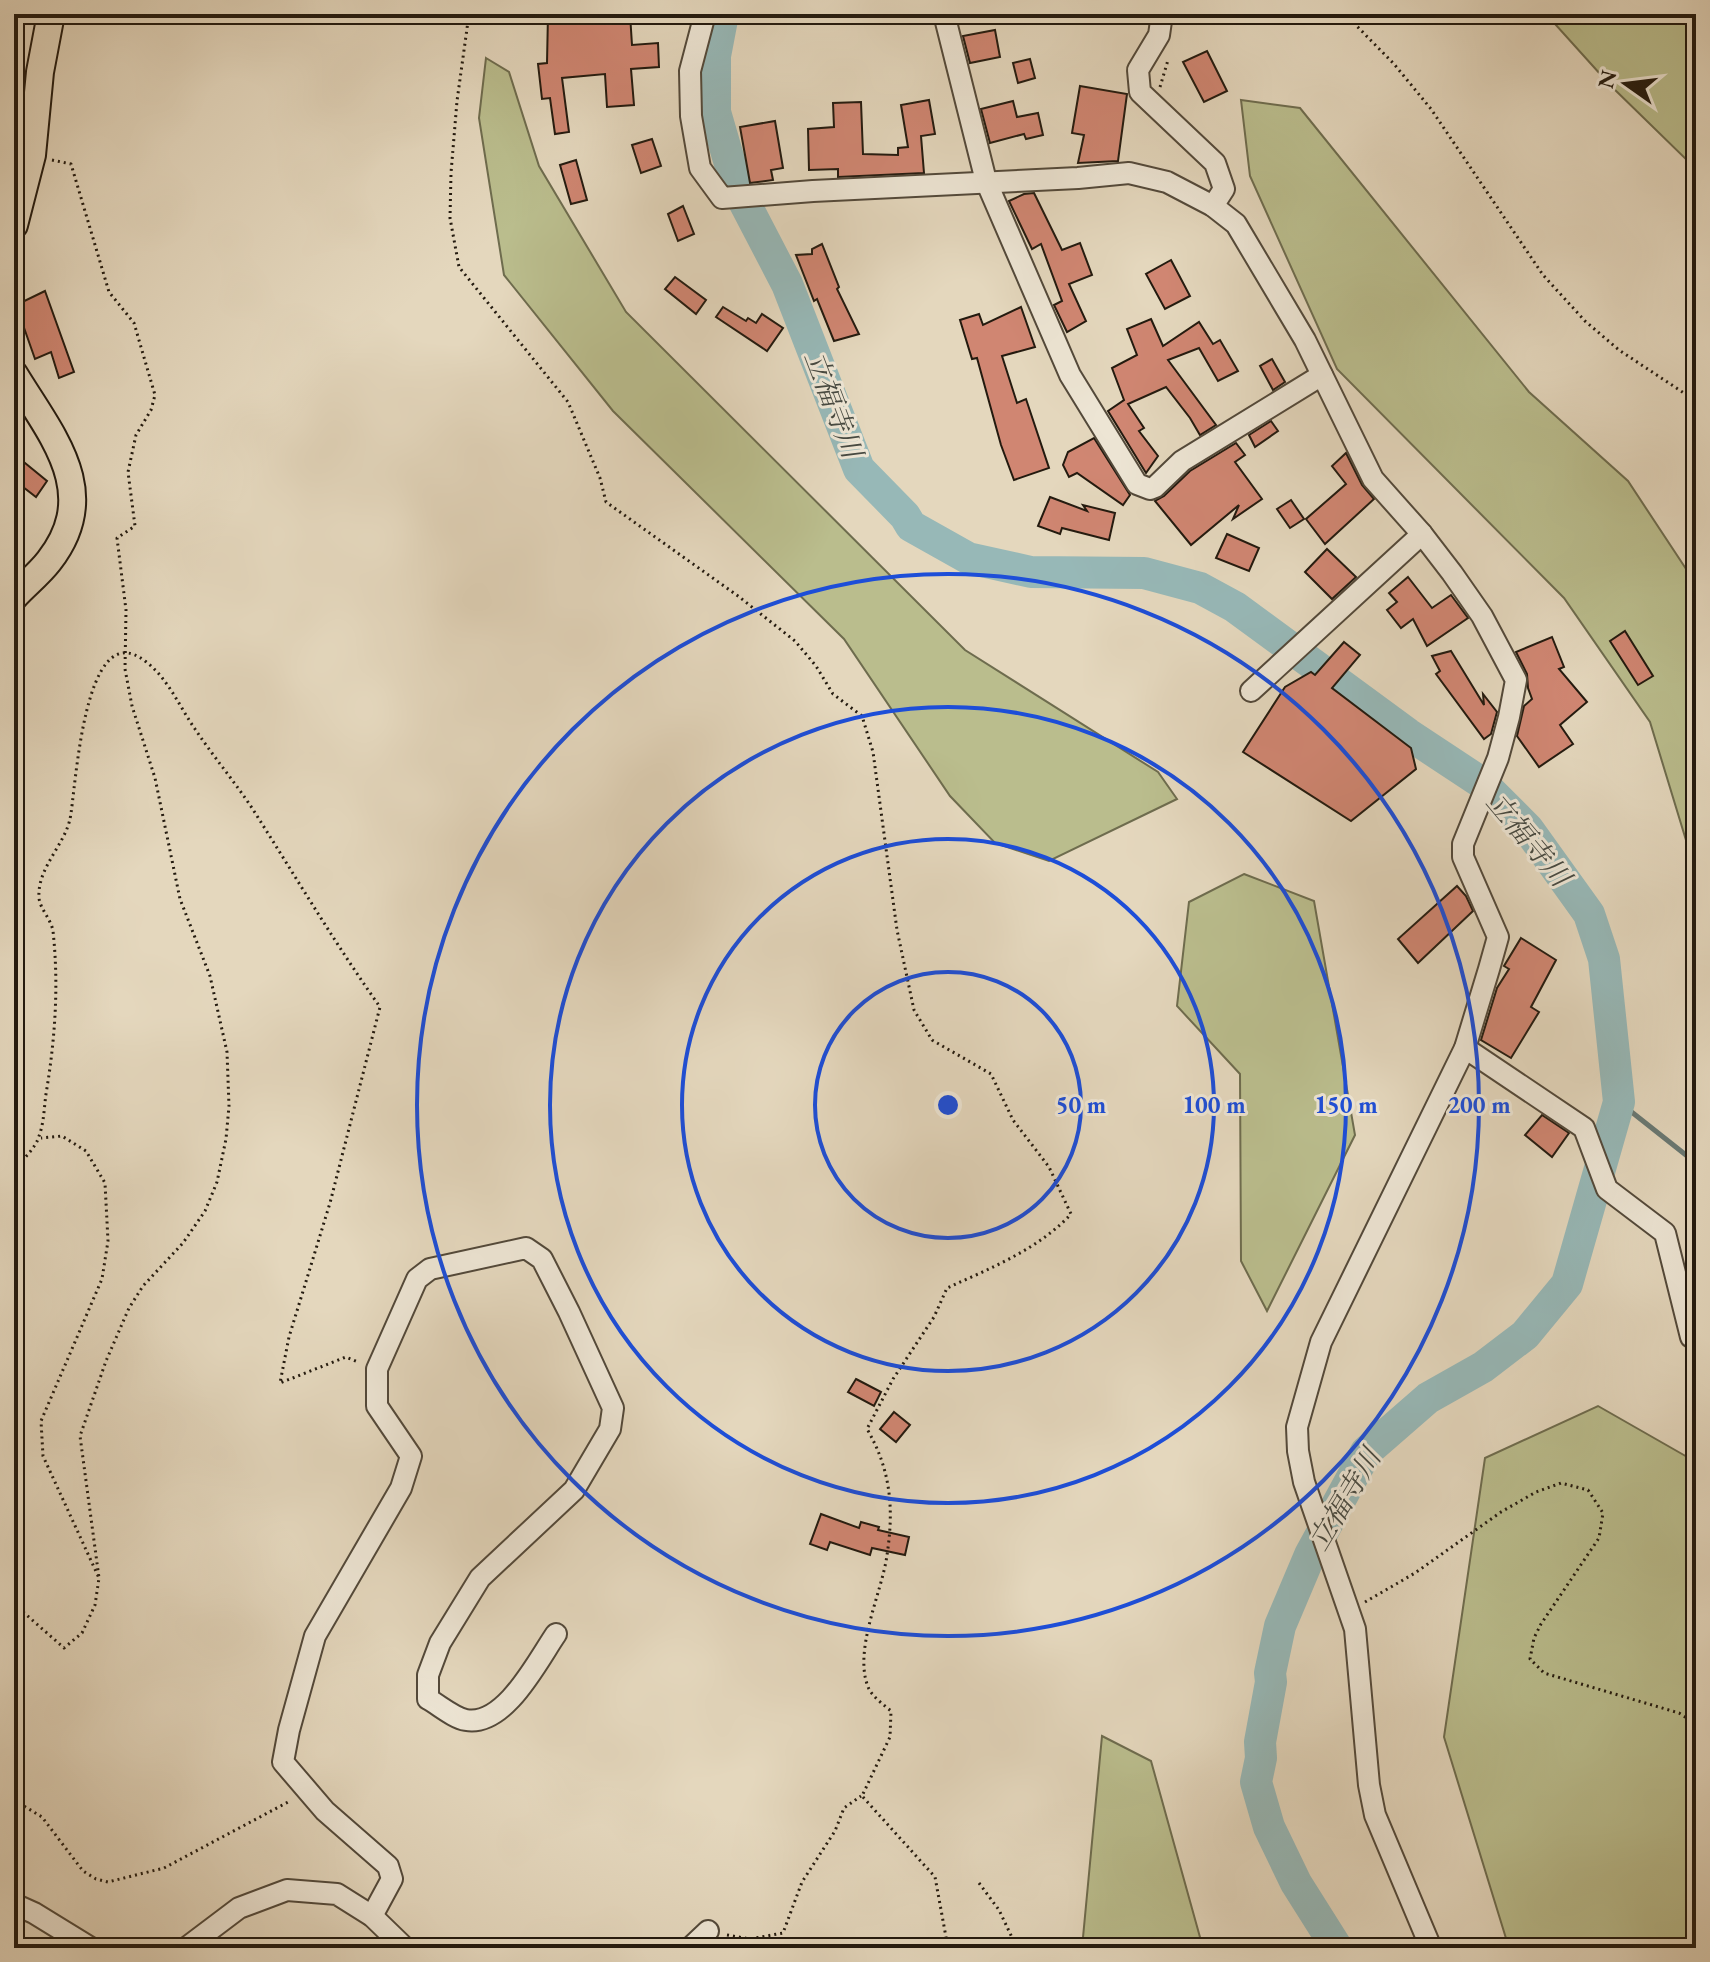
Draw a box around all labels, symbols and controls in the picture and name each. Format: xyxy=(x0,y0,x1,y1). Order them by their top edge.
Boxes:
north arrow xyxy=(1586,44,1666,124)
text: N xyxy=(1591,67,1623,91)
water label: 立福寺川 xyxy=(797,345,872,466)
water label: 立福寺川 xyxy=(1479,785,1581,896)
text: 50 m xyxy=(1056,1089,1106,1120)
text: 100 m xyxy=(1182,1089,1246,1120)
text: 150 m xyxy=(1314,1089,1378,1120)
text: 200 m xyxy=(1447,1089,1511,1120)
centre of rings xyxy=(934,1091,962,1119)
water label: 立福寺川 xyxy=(1300,1439,1390,1556)

